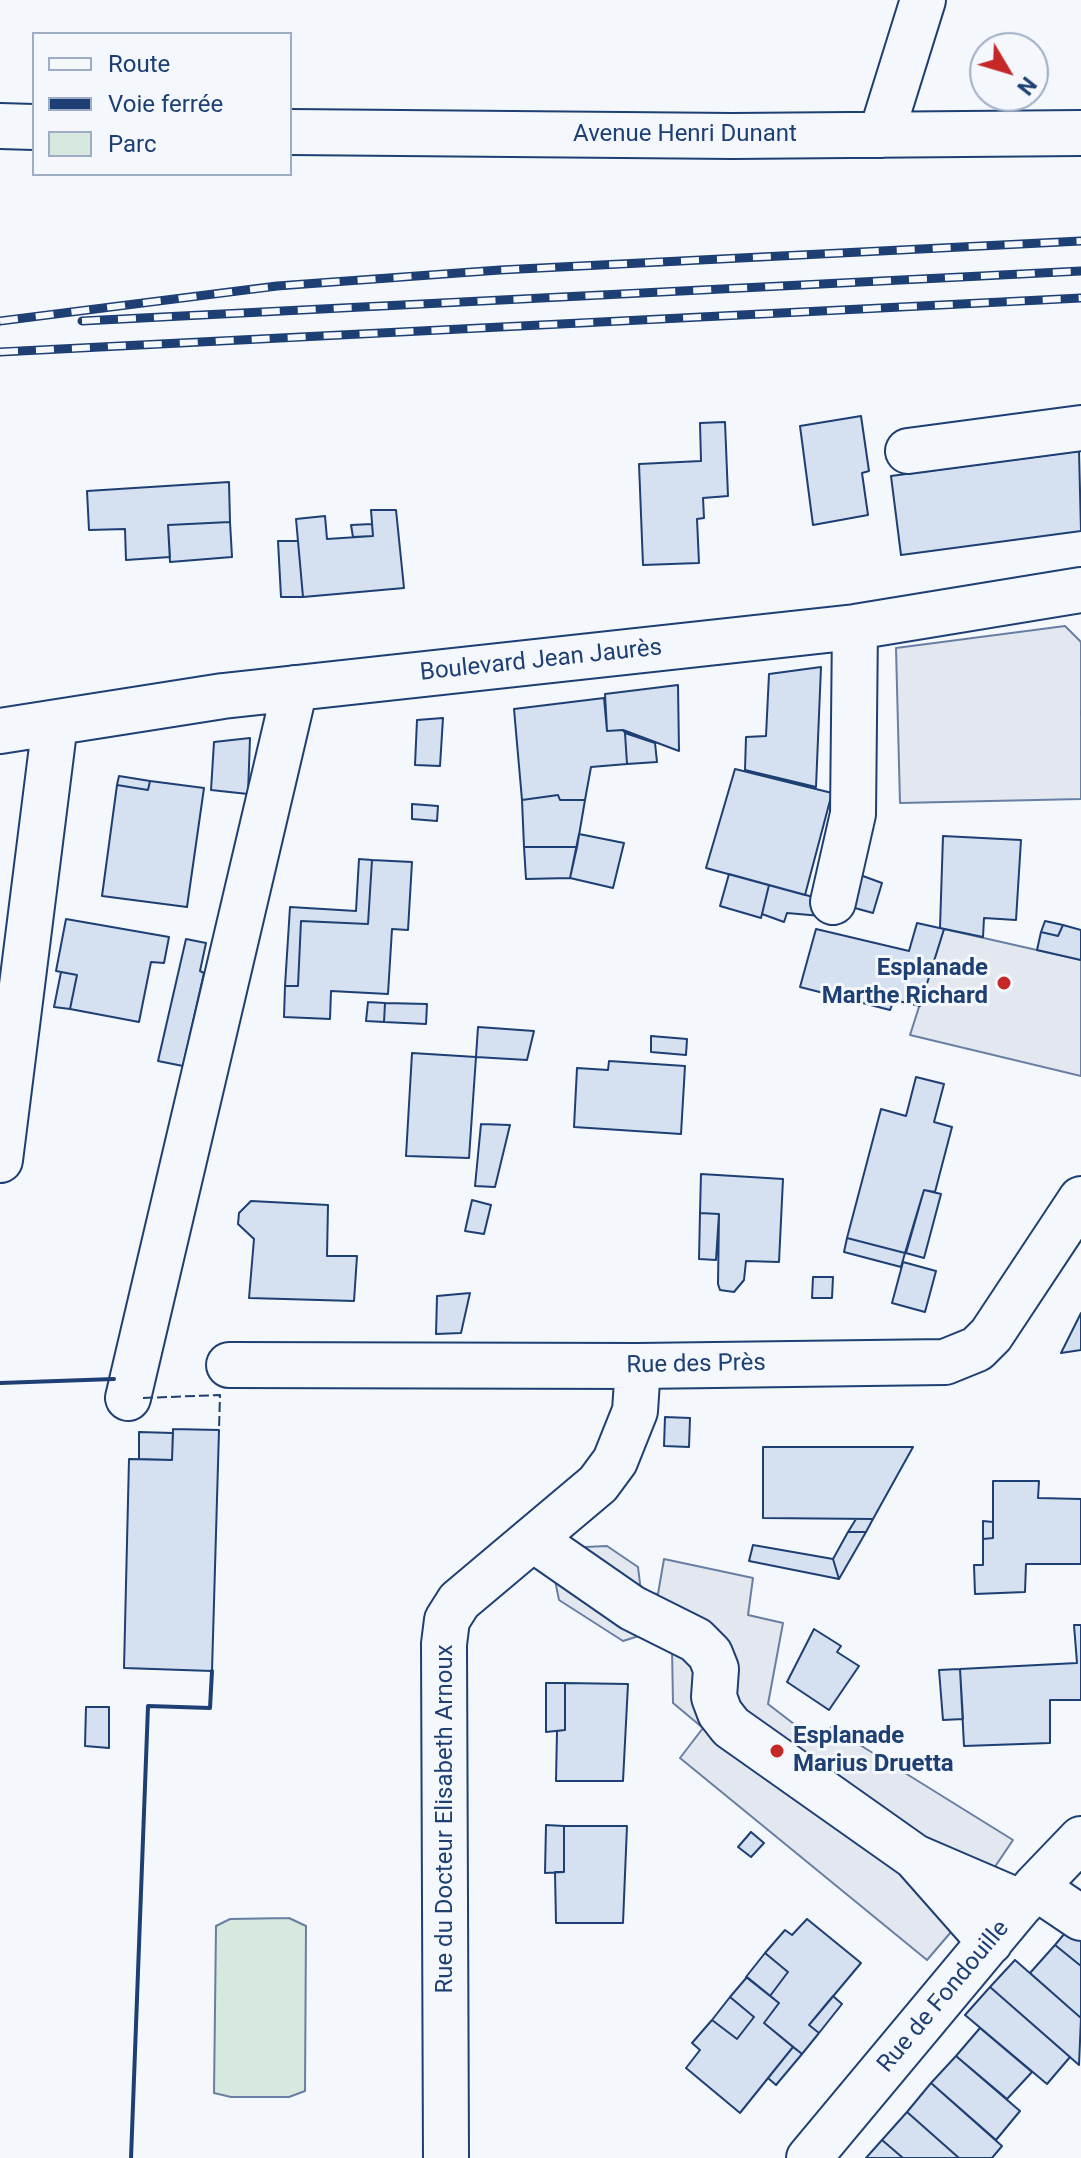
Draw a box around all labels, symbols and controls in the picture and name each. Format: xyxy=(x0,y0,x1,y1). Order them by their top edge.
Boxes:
legend xyxy=(32,32,292,176)
north arrow xyxy=(969,32,1049,112)
text: Route xyxy=(108,50,170,78)
text: N xyxy=(1012,72,1041,100)
text: Voie ferrée xyxy=(108,90,223,118)
street label: Avenue Henri Dunant xyxy=(573,121,797,149)
text: Parc xyxy=(108,130,157,158)
street label: Boulevard Jean Jaurès xyxy=(419,634,663,688)
place label: Esplanade Marthe Richard xyxy=(822,955,988,1011)
marker: Esplanade Marthe Richard xyxy=(995,974,1013,992)
street label: Rue des Près xyxy=(626,1349,766,1381)
street label: Rue du Docteur Elisabeth Arnoux xyxy=(432,1644,460,1994)
place label: Esplanade Marius Druetta xyxy=(793,1723,954,1779)
marker: Esplanade Marius Druetta xyxy=(768,1742,786,1760)
street label: Rue de Fondouille xyxy=(872,1915,1016,2079)

